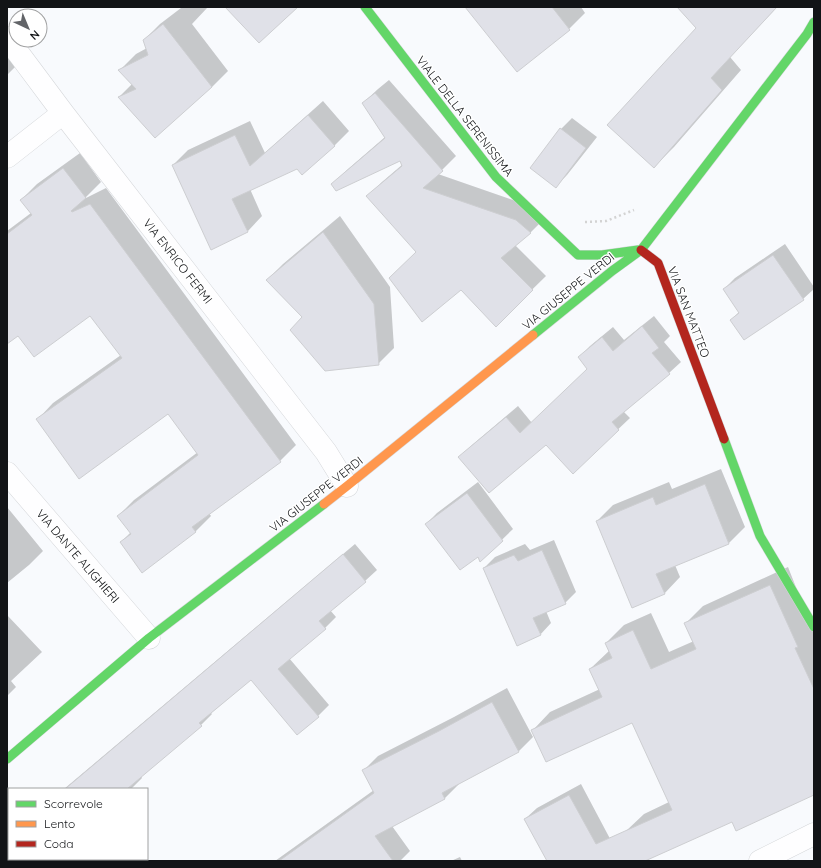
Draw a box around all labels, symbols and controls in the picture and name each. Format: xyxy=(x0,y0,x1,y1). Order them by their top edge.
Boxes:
north arrow xyxy=(8,8,48,48)
text: N xyxy=(27,27,43,43)
street label: VIALE DELLA SERENISSIMA xyxy=(413,53,517,179)
street label: VIA ENRICO FERMI xyxy=(140,216,216,306)
street label: VIA GIUSEPPE VERDI xyxy=(519,249,617,333)
street label: VIA SAN MATTEO xyxy=(665,264,713,360)
street label: VIA GIUSEPPE VERDI xyxy=(266,453,366,535)
street label: VIA DANTE ALIGHIERI xyxy=(33,506,123,606)
legend xyxy=(8,788,148,860)
text: Scorrevole xyxy=(44,796,103,811)
text: Lento xyxy=(44,816,75,831)
text: Coda xyxy=(44,836,74,851)

